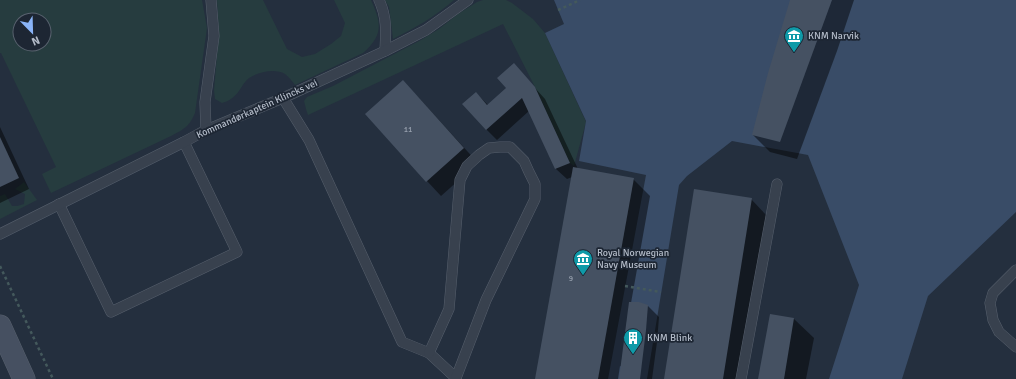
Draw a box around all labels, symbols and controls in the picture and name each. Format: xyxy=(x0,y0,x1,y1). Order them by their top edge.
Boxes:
north arrow xyxy=(12,12,52,52)
museum icon: KNM Narvik xyxy=(783,25,805,53)
place label: KNM Narvik xyxy=(808,30,859,42)
text: N xyxy=(30,33,42,48)
street label: Kommandørkaptein Klincks vei xyxy=(195,77,319,141)
house number: 11 xyxy=(404,124,412,134)
place label: Royal Norwegian Navy Museum xyxy=(597,247,669,271)
museum icon: Royal Norwegian Navy Museum xyxy=(572,248,594,276)
house number: 9 xyxy=(569,273,573,283)
building icon: KNM Blink xyxy=(622,327,644,355)
place label: KNM Blink xyxy=(647,332,692,344)

